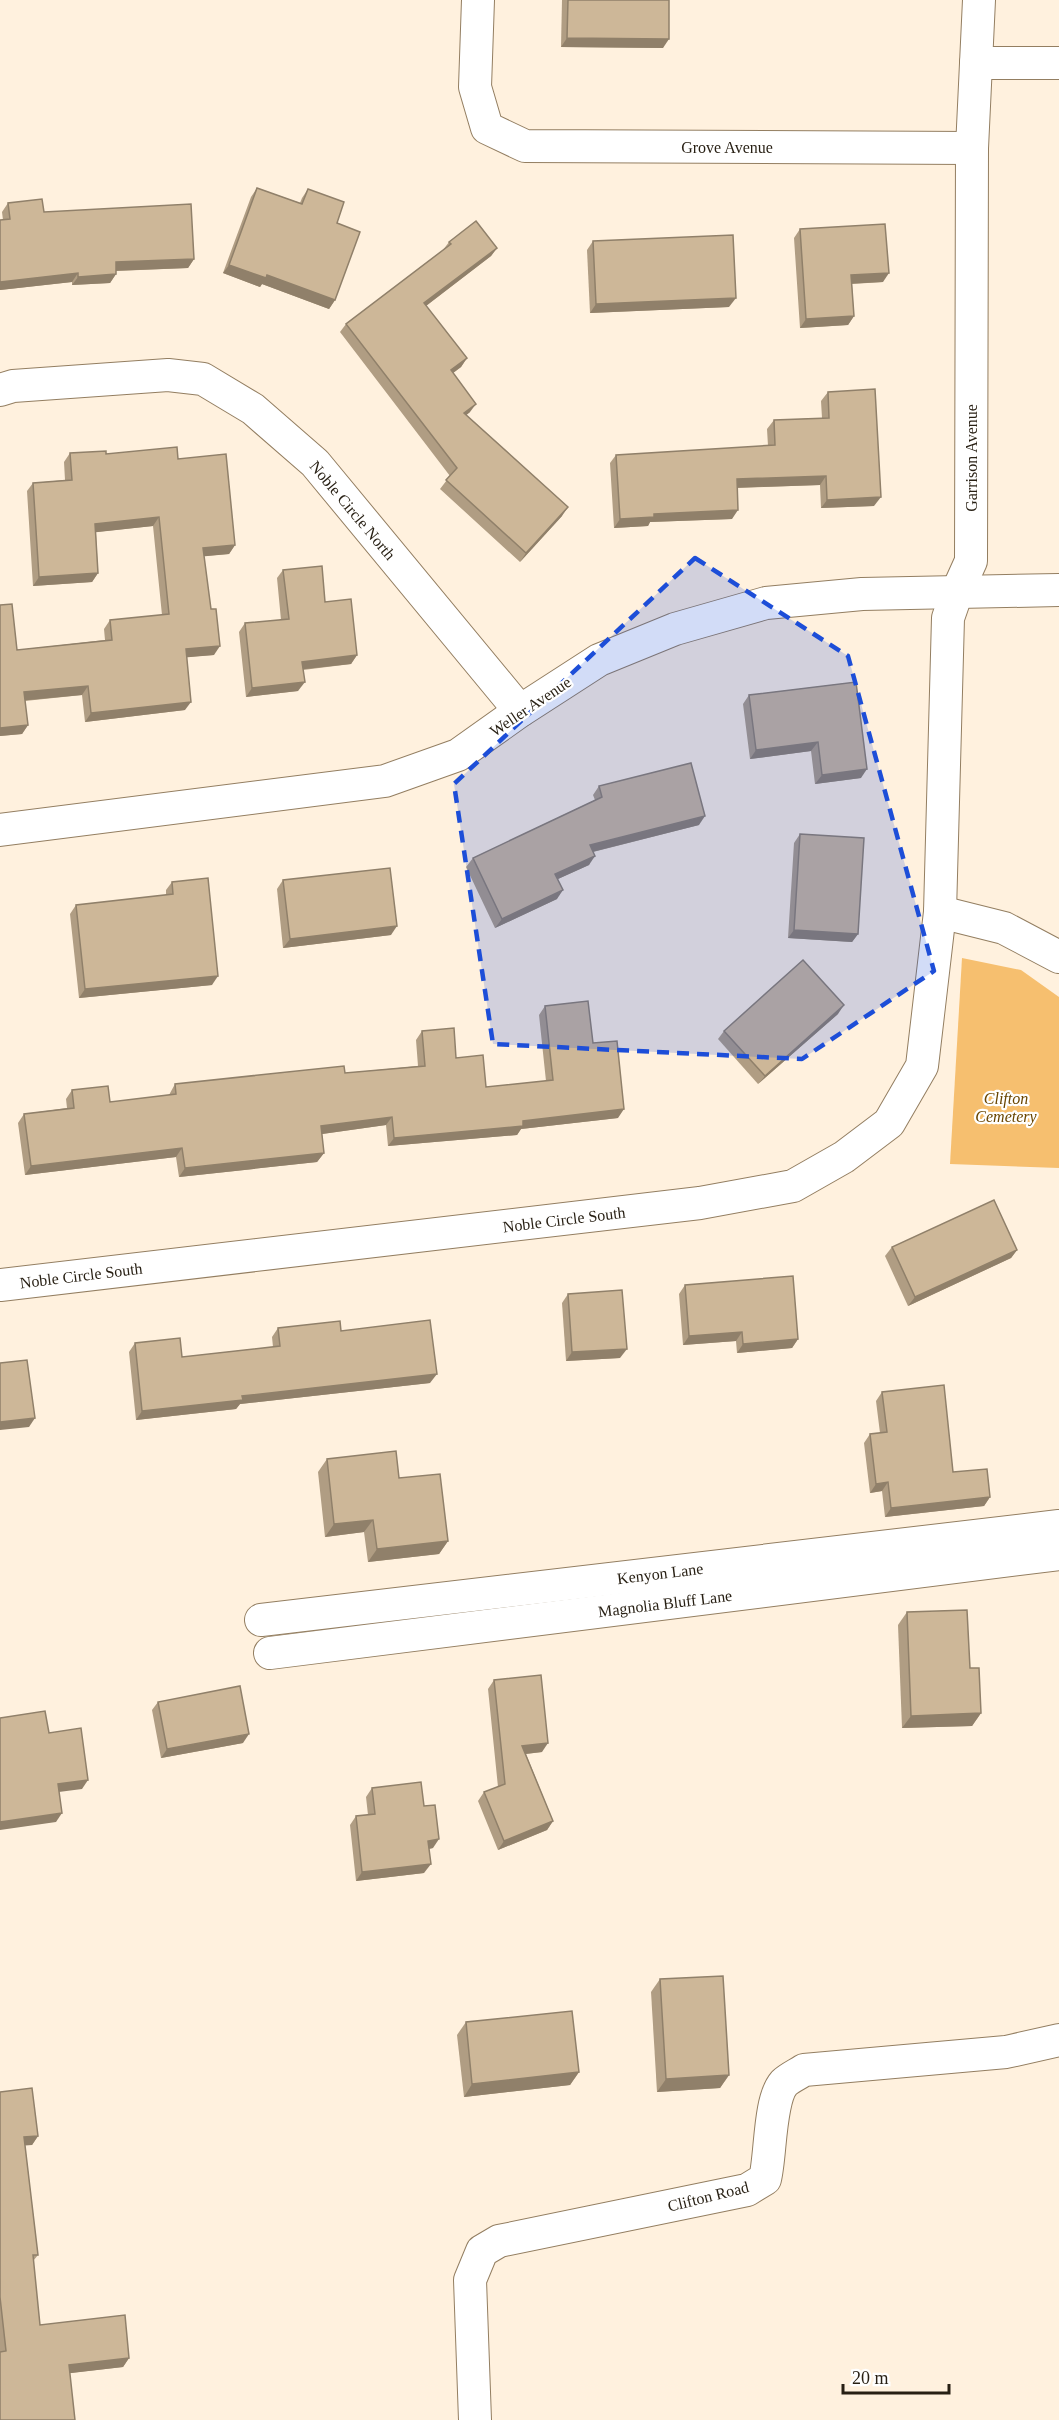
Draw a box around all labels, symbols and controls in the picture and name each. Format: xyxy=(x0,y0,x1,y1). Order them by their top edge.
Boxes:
street label: Grove Avenue xyxy=(681,139,773,156)
street label: Garrison Avenue xyxy=(963,404,980,512)
street label: Noble Circle North xyxy=(306,458,399,563)
street label: Weller Avenue xyxy=(487,673,574,740)
park label: Clifton Cemetery xyxy=(975,1090,1038,1126)
street label: Noble Circle South xyxy=(502,1204,626,1235)
street label: Noble Circle South xyxy=(19,1260,143,1291)
street label: Kenyon Lane xyxy=(616,1560,704,1588)
street label: Magnolia Bluff Lane xyxy=(597,1587,733,1621)
street label: Clifton Road xyxy=(666,2178,750,2215)
scale bar xyxy=(843,2357,950,2395)
text: 20 m xyxy=(852,2368,889,2388)

